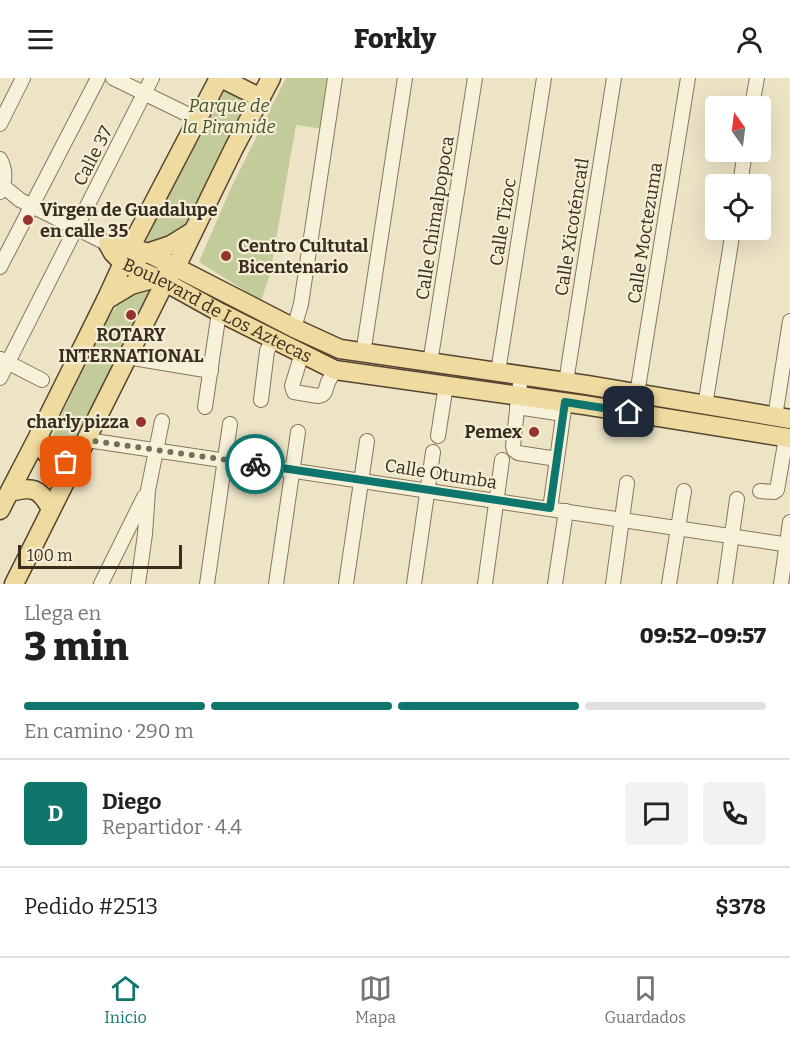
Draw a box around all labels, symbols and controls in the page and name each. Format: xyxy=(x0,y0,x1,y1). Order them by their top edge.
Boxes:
icon: menu xyxy=(24,23,57,56)
text: Forkly xyxy=(354,23,436,55)
icon: person xyxy=(733,23,766,56)
park label: Parque de la Piramide xyxy=(183,95,275,138)
north arrow xyxy=(705,96,771,162)
map controls xyxy=(705,96,771,240)
street label: Calle 37 xyxy=(69,122,117,190)
street label: Calle Chimalpopoca xyxy=(411,134,459,302)
street label: Calle Xicoténcatl xyxy=(550,156,594,298)
street label: Calle Moctezuma xyxy=(623,161,667,305)
button: locate xyxy=(705,174,771,240)
street label: Calle Tizoc xyxy=(485,177,521,267)
place label: Virgen de Guadalupe en calle 35 xyxy=(40,199,218,242)
marker: Virgen de Guadalupe en calle 35 xyxy=(21,213,35,227)
place label: Centro Cultutal Bicentenario xyxy=(238,235,369,278)
marker: Centro Cultutal Bicentenario xyxy=(219,249,233,263)
street label: Boulevard de Los Aztecas xyxy=(119,253,316,368)
marker: ROTARY INTERNATIONAL xyxy=(124,308,138,322)
place label: ROTARY INTERNATIONAL xyxy=(58,324,204,367)
pin xyxy=(603,386,654,437)
icon: home xyxy=(612,395,645,428)
place label: charly pizza xyxy=(27,411,129,433)
marker: charly pizza xyxy=(134,415,148,429)
place label: Pemex xyxy=(464,421,523,443)
marker: Pemex xyxy=(527,425,541,439)
courier xyxy=(225,434,285,494)
pin xyxy=(40,436,91,487)
icon: bag xyxy=(49,445,82,478)
icon: bike xyxy=(239,448,272,481)
street label: Calle Otumba xyxy=(383,454,499,494)
scale bar xyxy=(18,542,182,570)
text: 100 m xyxy=(27,546,72,565)
text: Llega en xyxy=(24,601,101,625)
text: 09:52–09:57 xyxy=(640,622,766,649)
text: 3 min xyxy=(24,624,129,670)
text: En camino · 290 m xyxy=(24,719,194,743)
button: chat xyxy=(625,782,688,845)
button: phone xyxy=(703,782,766,845)
text: Diego xyxy=(102,788,161,815)
text: D xyxy=(48,800,63,827)
text: Repartidor · 4.4 xyxy=(102,815,242,839)
text: Pedido #2513 xyxy=(24,893,158,920)
text: $378 xyxy=(715,893,766,920)
tab: Inicio xyxy=(104,972,147,1027)
tab: Mapa xyxy=(355,972,396,1027)
tab: Guardados xyxy=(604,972,686,1027)

